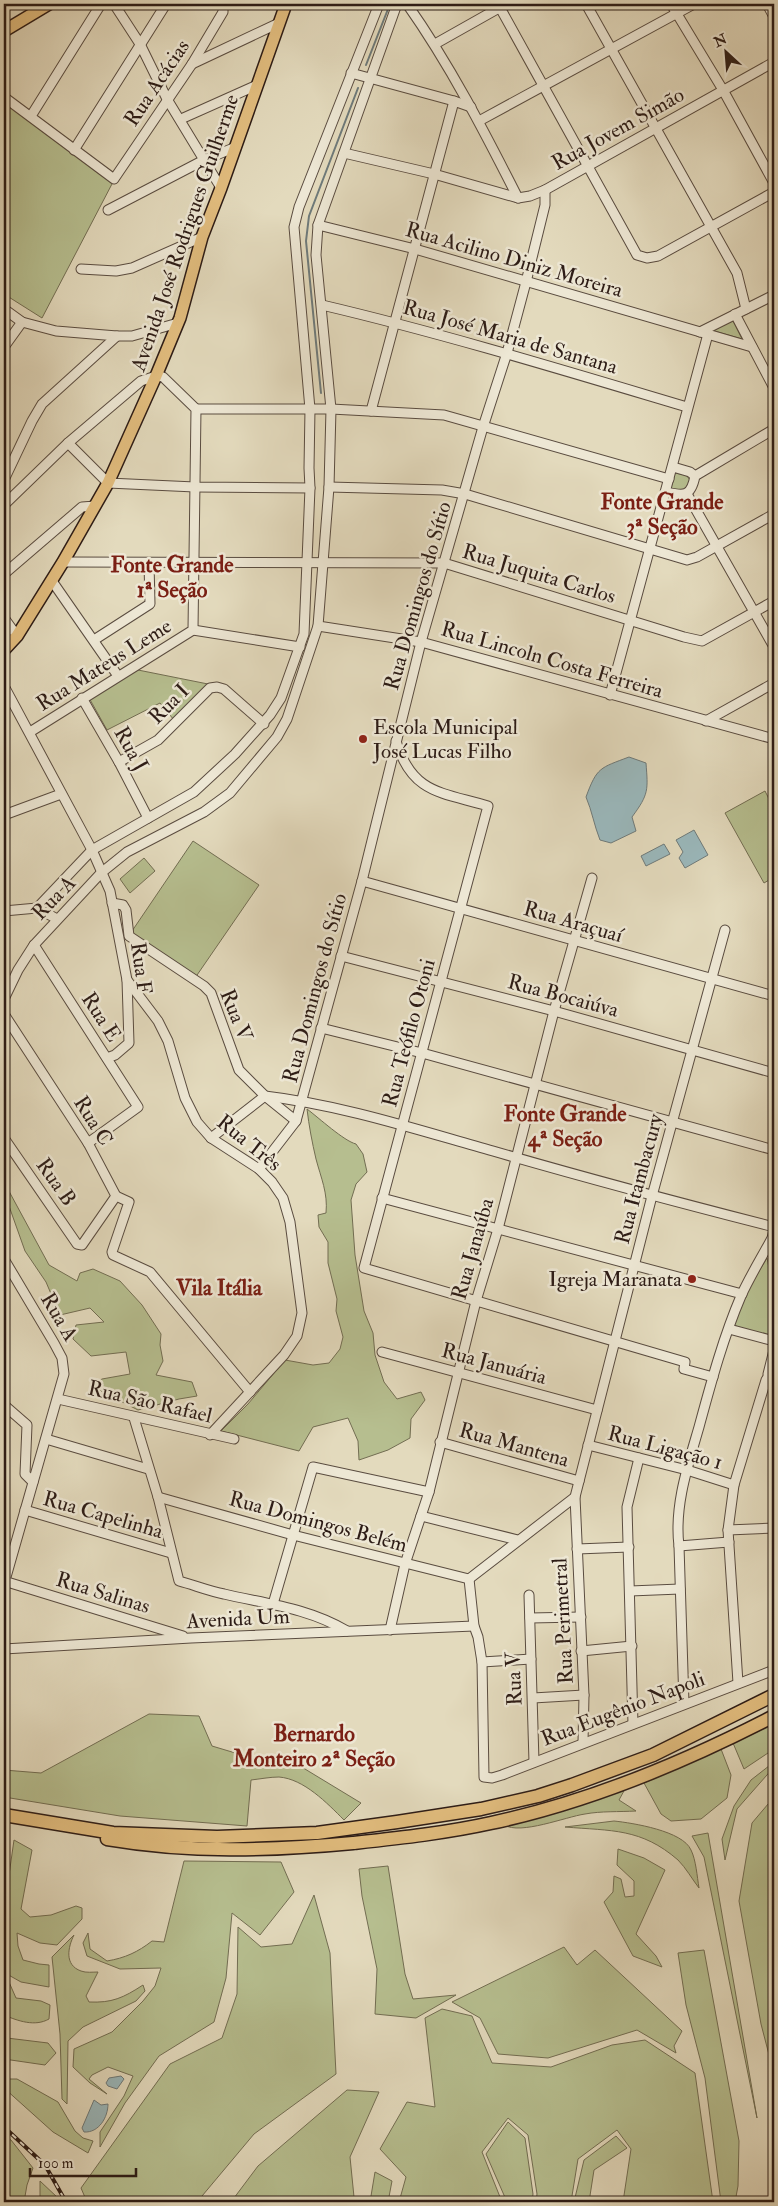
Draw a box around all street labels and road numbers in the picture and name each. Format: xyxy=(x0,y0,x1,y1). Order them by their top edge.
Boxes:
street label: Rua Acácias xyxy=(118,34,196,132)
street label: Rua Jovem Simão xyxy=(547,81,689,177)
street label: Avenida José Rodrigues Guilherme xyxy=(124,91,245,376)
street label: Rua Acilino Diniz Moreira xyxy=(402,216,626,304)
street label: Rua José Maria de Santana xyxy=(400,293,621,381)
street label: Rua Domingos do Sítio xyxy=(378,499,458,693)
street label: Rua Juquita Carlos xyxy=(459,538,619,610)
street label: Rua Mateus Leme xyxy=(31,612,177,717)
street label: Rua Lincoln Costa Ferreira xyxy=(438,615,666,705)
street label: Rua I xyxy=(143,678,195,730)
street label: Rua J xyxy=(108,722,154,776)
street label: Rua A xyxy=(26,870,82,926)
street label: Rua Domingos do Sítio xyxy=(277,890,353,1086)
street label: Rua Araçuaí xyxy=(520,895,627,949)
street label: Rua F xyxy=(124,940,158,996)
street label: Rua Teófilo Otoni xyxy=(376,956,442,1110)
street label: Rua Bocaiúva xyxy=(505,968,622,1024)
street label: Rua V xyxy=(213,985,259,1046)
street label: Rua E xyxy=(75,987,127,1047)
street label: Rua C xyxy=(67,1091,119,1151)
street label: Rua Três xyxy=(211,1109,287,1177)
street label: Rua Itambacury xyxy=(609,1110,670,1247)
street label: Rua B xyxy=(30,1153,82,1211)
street label: Rua Janaúba xyxy=(446,1195,500,1303)
street label: Rua A xyxy=(34,1288,84,1346)
street label: Rua Januária xyxy=(439,1337,550,1391)
street label: Rua São Rafael xyxy=(85,1375,215,1430)
street label: Rua Mantena xyxy=(456,1416,573,1474)
street label: Rua Ligação 1 xyxy=(605,1420,725,1476)
street label: Rua Capelinha xyxy=(40,1485,166,1545)
street label: Rua Domingos Belém xyxy=(226,1485,410,1559)
street label: Rua Perimetral xyxy=(546,1557,580,1685)
street label: Rua Salinas xyxy=(53,1566,153,1620)
street label: Avenida Um xyxy=(185,1603,290,1635)
street label: Rua V xyxy=(500,1651,528,1706)
street label: Rua Eugênio Napoli xyxy=(537,1665,709,1753)

